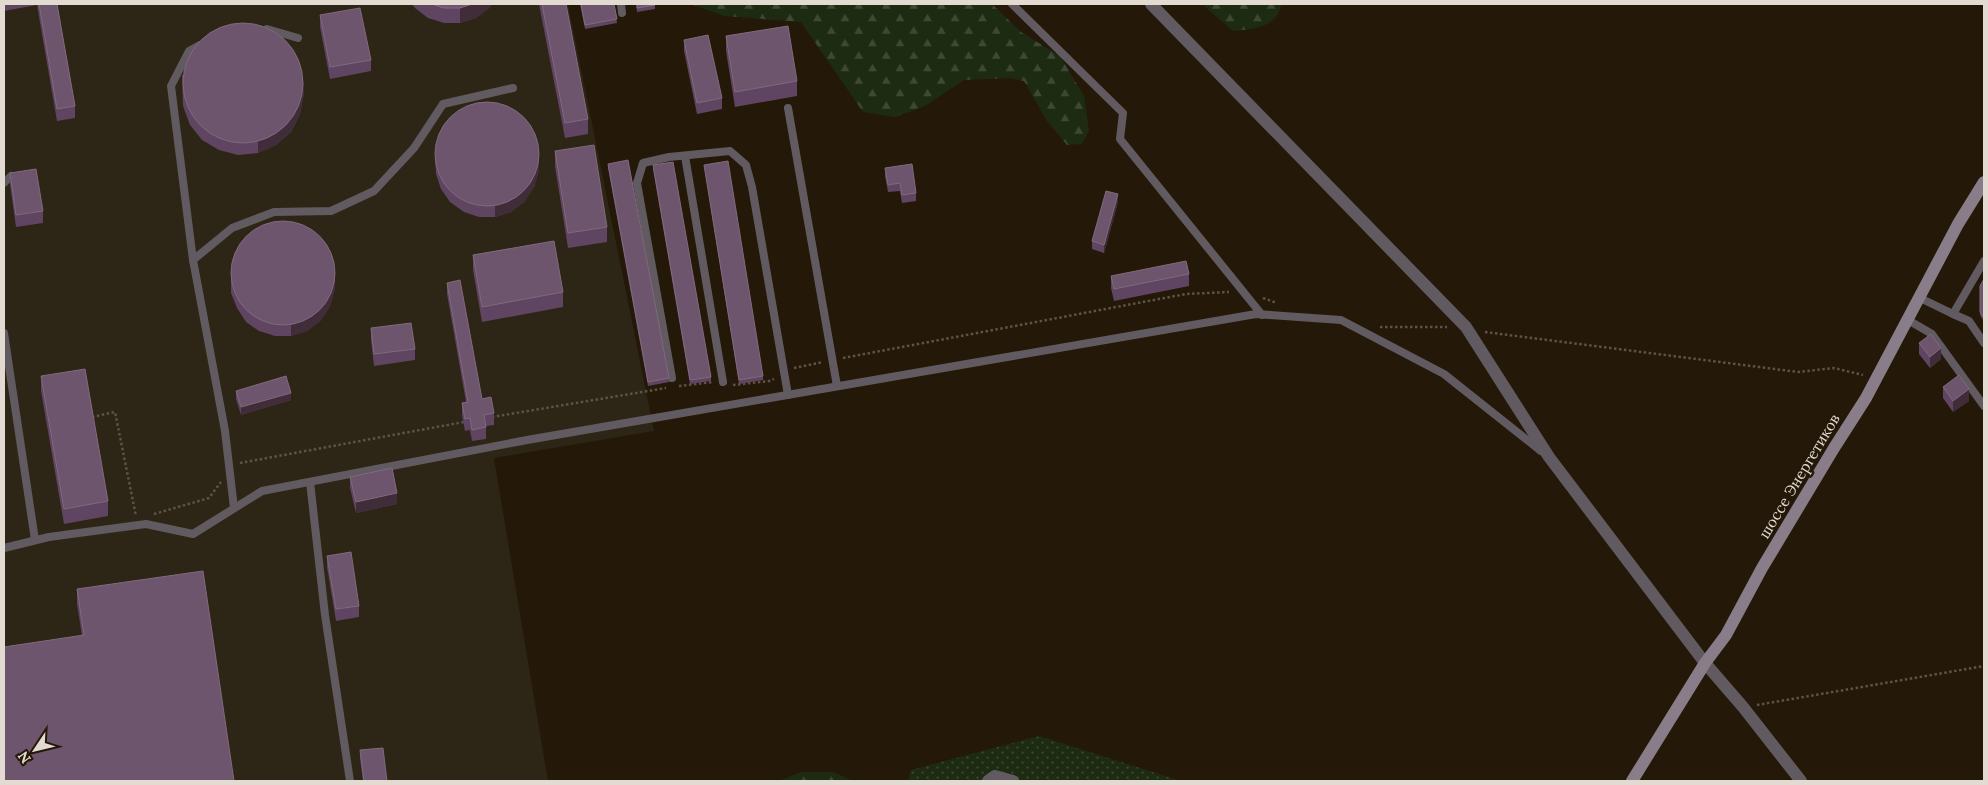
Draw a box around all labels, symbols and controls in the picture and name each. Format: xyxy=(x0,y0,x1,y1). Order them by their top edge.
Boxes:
street label: шоссе Энергетиков xyxy=(1754,410,1844,542)
north arrow xyxy=(10,725,60,775)
text: N xyxy=(14,748,35,767)

